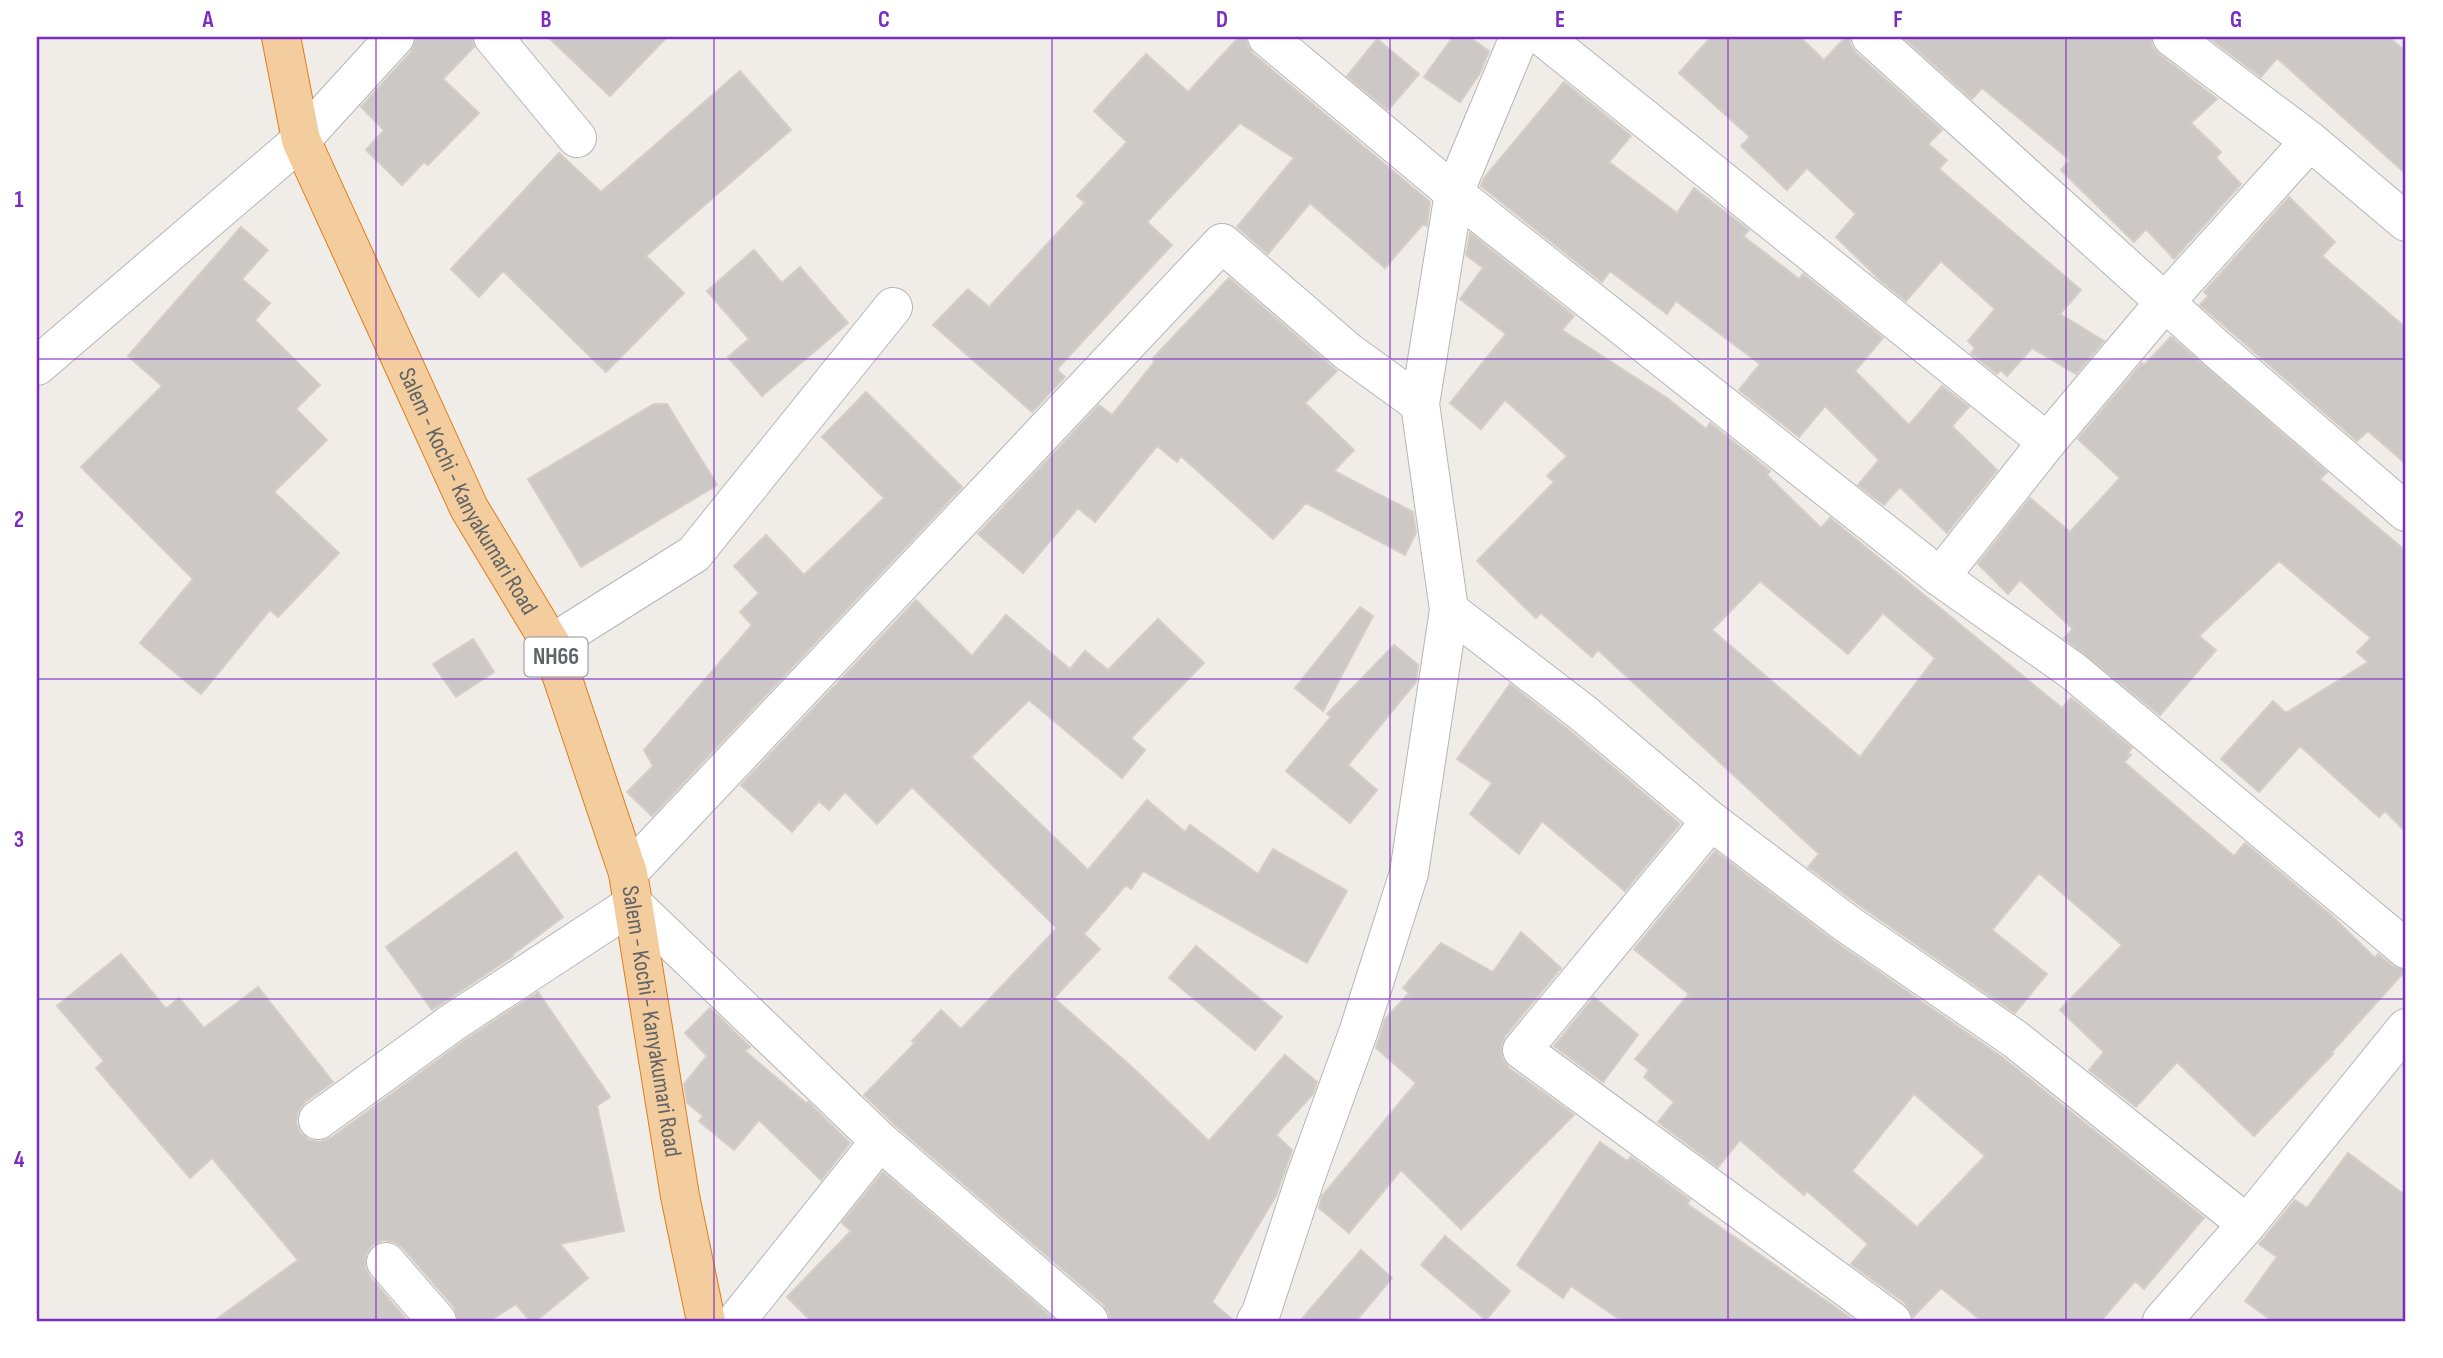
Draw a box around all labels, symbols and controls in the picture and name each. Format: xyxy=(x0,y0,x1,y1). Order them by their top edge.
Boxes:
text: A xyxy=(202,6,215,34)
text: B xyxy=(541,6,552,34)
text: C xyxy=(878,6,890,34)
text: D xyxy=(1216,6,1228,34)
text: E xyxy=(1555,6,1565,34)
text: F xyxy=(1893,6,1903,34)
text: G xyxy=(2230,6,2242,34)
text: 1 xyxy=(14,186,24,214)
street label: Salem - Kochi - Kanyakumari Road xyxy=(392,363,544,620)
text: 2 xyxy=(14,506,24,534)
road number: NH66 xyxy=(524,638,588,677)
text: 3 xyxy=(14,826,24,854)
street label: Salem - Kochi - Kanyakumari Road xyxy=(616,884,688,1159)
text: 4 xyxy=(14,1146,25,1174)

